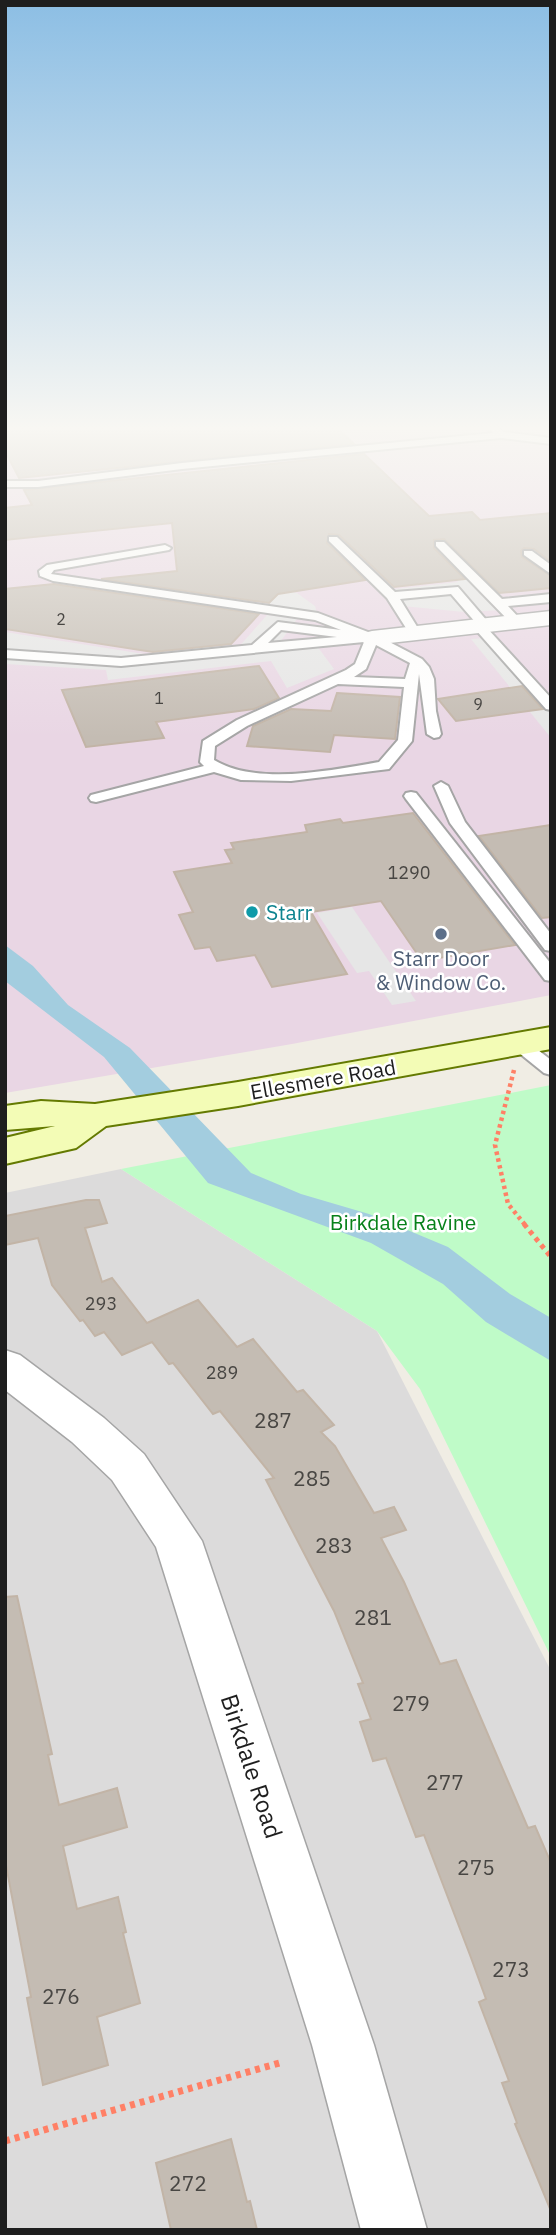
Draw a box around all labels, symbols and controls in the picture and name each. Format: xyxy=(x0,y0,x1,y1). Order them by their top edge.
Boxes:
house number: 2 xyxy=(56,609,66,629)
house number: 1 xyxy=(154,688,164,708)
house number: 9 xyxy=(473,694,483,714)
house number: 1290 xyxy=(387,861,431,884)
place label: Starr xyxy=(266,898,312,926)
marker: Starr xyxy=(244,904,260,920)
marker: Starr Door & Window Co. xyxy=(433,926,449,942)
place label: Starr Door & Window Co. xyxy=(376,944,506,996)
street label: Ellesmere Road xyxy=(248,1052,398,1106)
park label: Birkdale Ravine xyxy=(330,1208,476,1236)
house number: 293 xyxy=(85,1292,117,1315)
house number: 289 xyxy=(206,1361,238,1384)
house number: 287 xyxy=(254,1406,292,1434)
house number: 285 xyxy=(293,1464,331,1492)
house number: 283 xyxy=(315,1531,353,1559)
house number: 281 xyxy=(354,1603,392,1631)
house number: 279 xyxy=(392,1689,430,1717)
street label: Birkdale Road xyxy=(214,1690,290,1842)
house number: 277 xyxy=(426,1768,464,1796)
house number: 275 xyxy=(457,1853,495,1881)
house number: 273 xyxy=(492,1955,530,1983)
house number: 276 xyxy=(42,1982,80,2010)
house number: 272 xyxy=(169,2169,207,2197)

